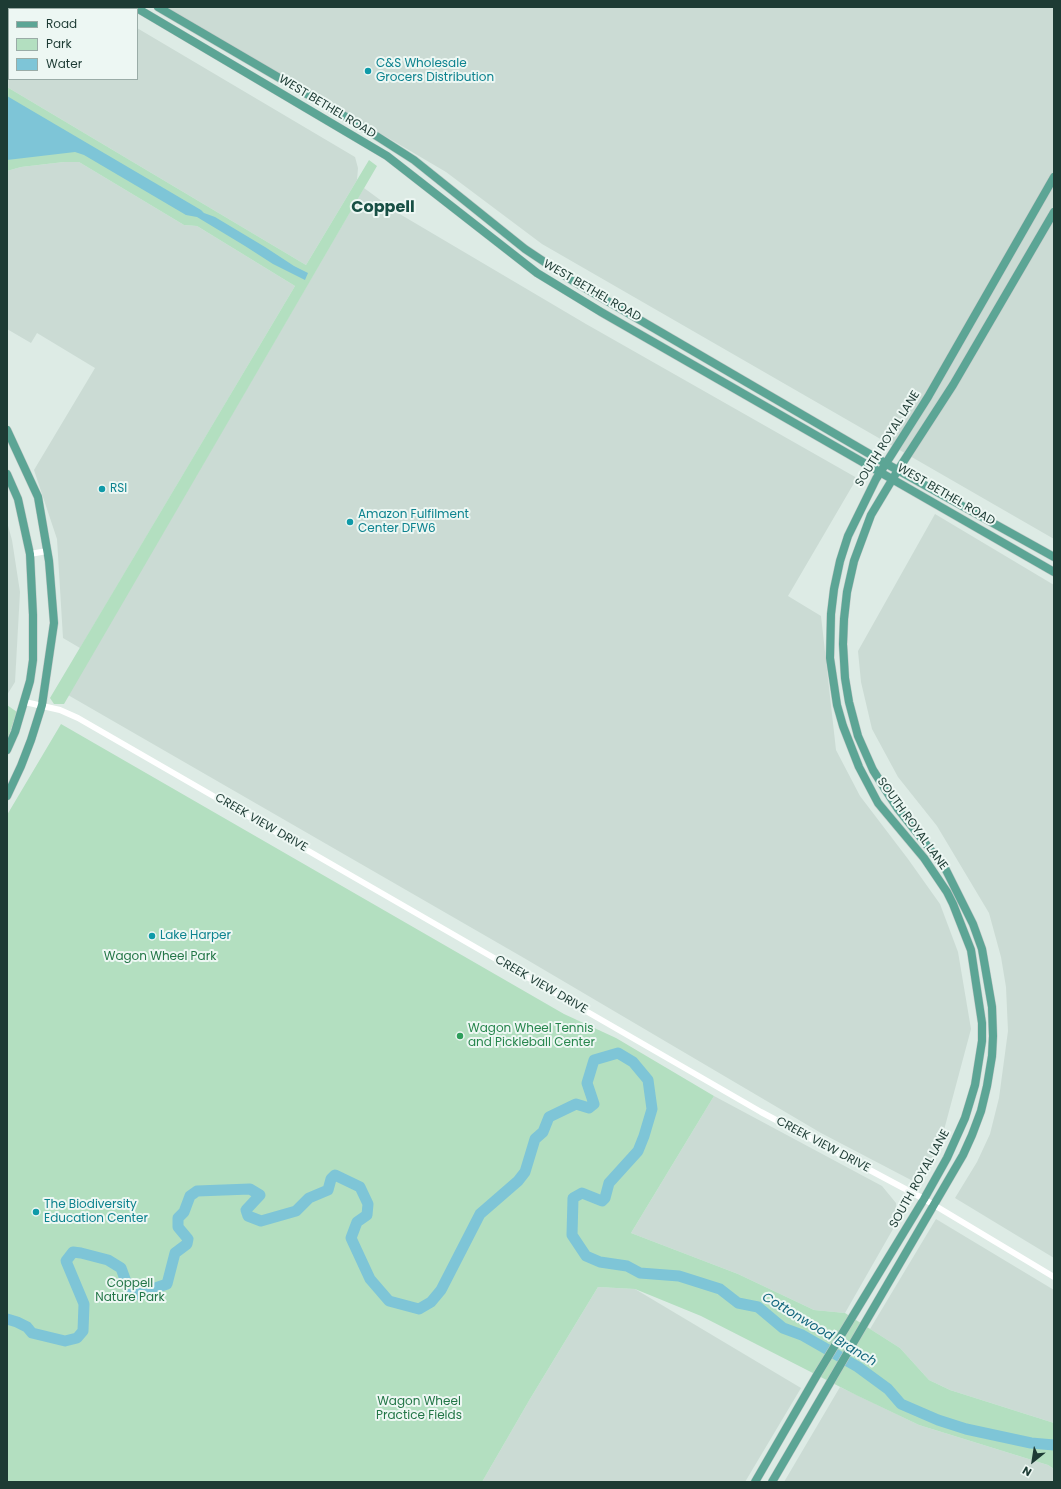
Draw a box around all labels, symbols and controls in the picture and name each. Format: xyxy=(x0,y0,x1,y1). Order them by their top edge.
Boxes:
legend xyxy=(8,8,138,80)
text: Road xyxy=(46,15,77,32)
text: Park xyxy=(46,35,72,52)
text: Water xyxy=(46,55,82,72)
place label: C&S Wholesale Grocers Distribution xyxy=(376,57,494,85)
marker: C&S Wholesale Grocers Distribution xyxy=(363,66,373,76)
street label: WEST BETHEL ROAD xyxy=(276,72,378,142)
district label: Coppell xyxy=(351,198,415,218)
street label: WEST BETHEL ROAD xyxy=(540,257,644,325)
street label: SOUTH ROYAL LANE xyxy=(853,388,923,490)
street label: WEST BETHEL ROAD xyxy=(894,461,998,529)
place label: RSI xyxy=(110,482,127,496)
marker: RSI xyxy=(97,484,107,494)
place label: Amazon Fulfilment Center DFW6 xyxy=(358,508,469,536)
marker: Amazon Fulfilment Center DFW6 xyxy=(345,517,355,527)
street label: SOUTH ROYAL LANE xyxy=(874,775,950,873)
street label: CREEK VIEW DRIVE xyxy=(212,791,310,855)
place label: Lake Harper xyxy=(160,929,231,943)
marker: Lake Harper xyxy=(147,931,157,941)
park label: Wagon Wheel Park xyxy=(104,950,216,964)
street label: CREEK VIEW DRIVE xyxy=(492,953,590,1017)
place label: Wagon Wheel Tennis and Pickleball Center xyxy=(468,1022,595,1050)
marker: Wagon Wheel Tennis and Pickleball Center xyxy=(455,1031,465,1041)
street label: CREEK VIEW DRIVE xyxy=(774,1114,872,1176)
street label: SOUTH ROYAL LANE xyxy=(887,1127,953,1231)
place label: The Biodiversity Education Center xyxy=(44,1198,148,1226)
marker: The Biodiversity Education Center xyxy=(31,1207,41,1217)
park label: Coppell Nature Park xyxy=(95,1277,165,1305)
water label: Cottonwood Branch xyxy=(759,1290,879,1370)
park label: Wagon Wheel Practice Fields xyxy=(376,1395,462,1423)
north arrow xyxy=(1013,1441,1053,1481)
text: N xyxy=(1019,1462,1035,1480)

